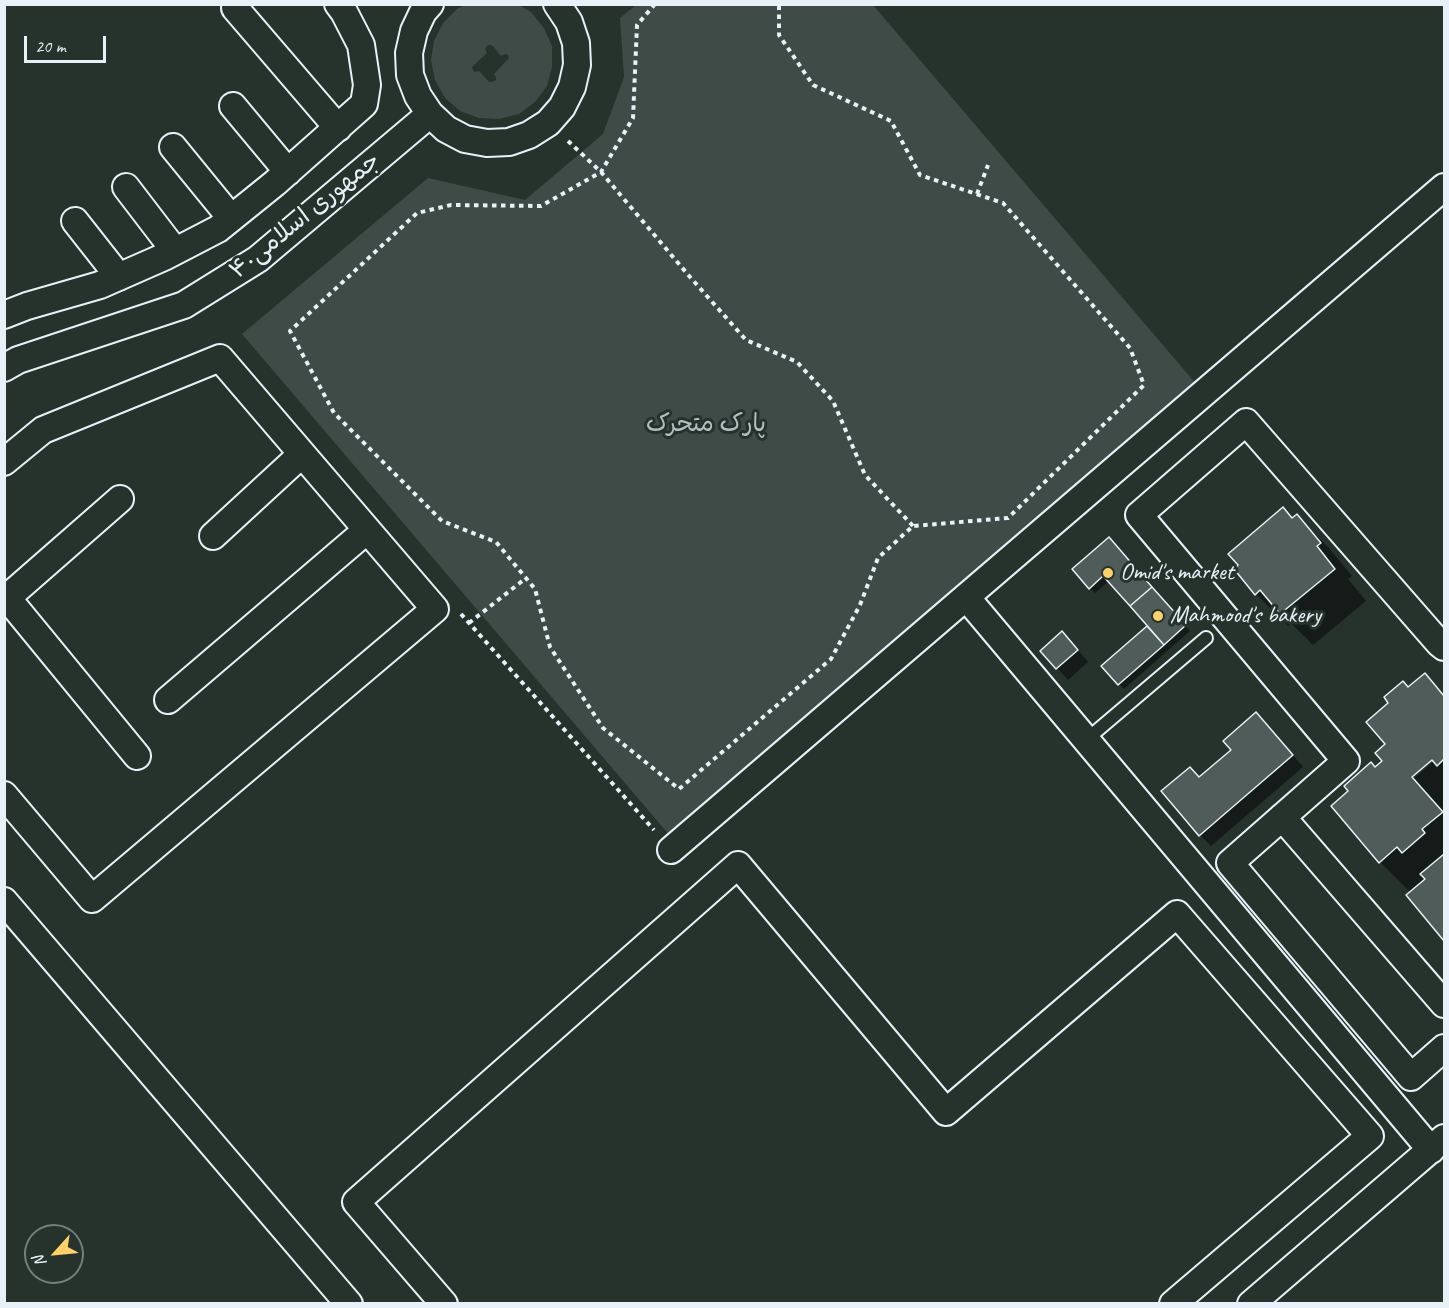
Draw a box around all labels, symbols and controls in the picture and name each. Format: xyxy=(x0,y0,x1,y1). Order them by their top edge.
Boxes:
scale bar xyxy=(27,24,110,62)
text: 20 m xyxy=(35,35,66,57)
street label: جمهوری اسلامی۴۰ xyxy=(224,146,386,286)
park label: پارک متحرک xyxy=(646,411,766,439)
place label: Omid's market xyxy=(1120,559,1234,587)
marker: Omid's market xyxy=(1101,566,1115,580)
place label: Mahmood's bakery xyxy=(1170,602,1321,630)
marker: Mahmood's bakery xyxy=(1151,609,1165,623)
north arrow xyxy=(24,1224,84,1284)
text: N xyxy=(29,1252,51,1270)

